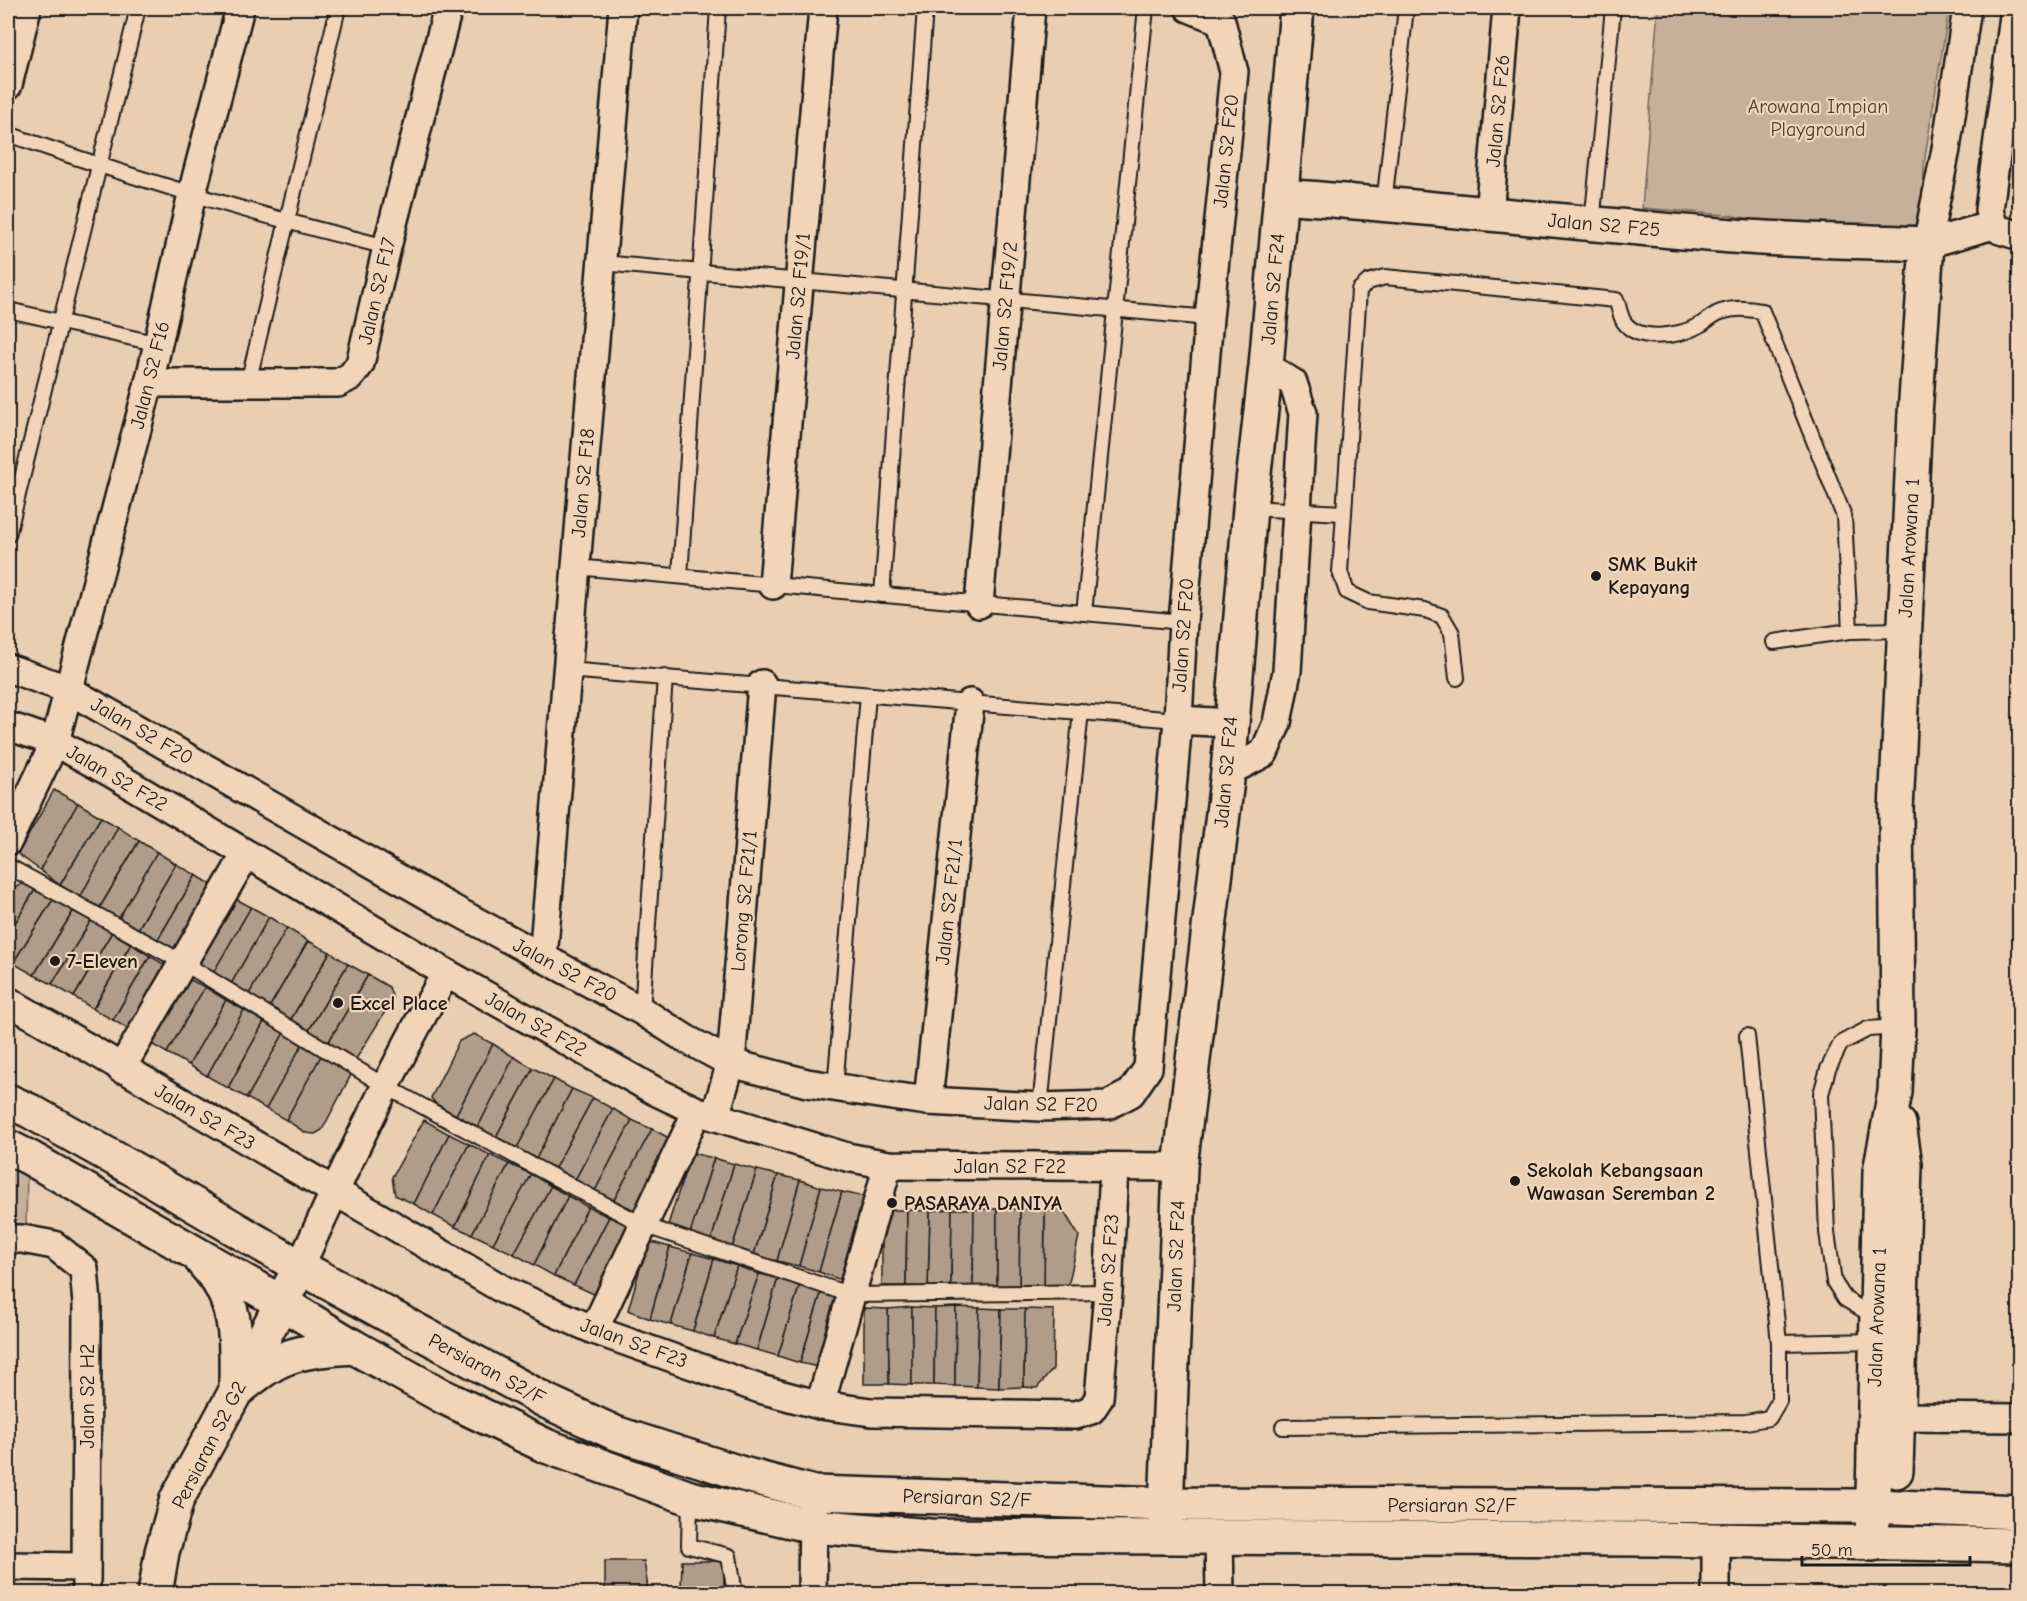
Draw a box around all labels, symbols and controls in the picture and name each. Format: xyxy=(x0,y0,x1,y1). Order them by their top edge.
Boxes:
street label: Jalan S2 F26 xyxy=(1482,54,1514,168)
street label: Jalan S2 F20 xyxy=(1209,93,1243,209)
park label: Arowana Impian Playground xyxy=(1748,95,1888,141)
street label: Jalan S2 F25 xyxy=(1547,209,1661,241)
street label: Jalan S2 F19/1 xyxy=(781,232,815,360)
street label: Jalan S2 F24 xyxy=(1257,232,1289,346)
street label: Jalan S2 F17 xyxy=(354,235,401,347)
street label: Jalan S2 F19/2 xyxy=(988,241,1022,371)
street label: Jalan S2 F16 xyxy=(125,319,175,431)
street label: Jalan S2 F18 xyxy=(567,427,599,539)
street label: Jalan Arowana 1 xyxy=(1894,478,1924,618)
place label: SMK Bukit Kepayang xyxy=(1608,553,1698,599)
marker: SMK Bukit Kepayang xyxy=(1589,569,1603,583)
street label: Jalan S2 F20 xyxy=(1168,577,1198,693)
street label: Jalan S2 F20 xyxy=(87,692,197,770)
street label: Jalan S2 F24 xyxy=(1210,715,1242,829)
street label: Jalan S2 F22 xyxy=(63,740,171,816)
street label: Lorong S2 F21/1 xyxy=(726,830,762,972)
street label: Jalan S2 F21/1 xyxy=(931,838,967,966)
street label: Jalan S2 F20 xyxy=(509,933,621,1007)
place label: 7-Eleven xyxy=(67,950,138,973)
marker: 7-Eleven xyxy=(48,954,62,968)
street label: Jalan S2 F22 xyxy=(481,987,591,1061)
place label: Excel Place xyxy=(350,992,448,1015)
marker: Excel Place xyxy=(331,996,345,1010)
street label: Jalan S2 F23 xyxy=(151,1079,259,1155)
street label: Jalan S2 F20 xyxy=(984,1092,1098,1116)
street label: Jalan S2 F22 xyxy=(954,1155,1066,1178)
place label: Sekolah Kebangsaan Wawasan Seremban 2 xyxy=(1527,1159,1715,1205)
marker: Sekolah Kebangsaan Wawasan Seremban 2 xyxy=(1508,1174,1522,1188)
place label: PASARAYA DANIYA xyxy=(904,1192,1062,1215)
marker: PASARAYA DANIYA xyxy=(885,1196,899,1210)
street label: Jalan S2 F24 xyxy=(1163,1200,1189,1312)
street label: Jalan S2 F23 xyxy=(1093,1213,1123,1327)
street label: Jalan Arowana 1 xyxy=(1863,1247,1891,1387)
street label: Jalan S2 F23 xyxy=(577,1313,691,1373)
street label: Persiaran S2/F xyxy=(425,1329,550,1410)
street label: Jalan S2 H2 xyxy=(76,1344,99,1449)
street label: Persiaran S2 G2 xyxy=(167,1377,251,1513)
street label: Persiaran S2/F xyxy=(902,1484,1032,1512)
street label: Persiaran S2/F xyxy=(1388,1494,1517,1517)
scale bar xyxy=(1802,1529,1970,1567)
text: 50 m xyxy=(1811,1540,1853,1561)

